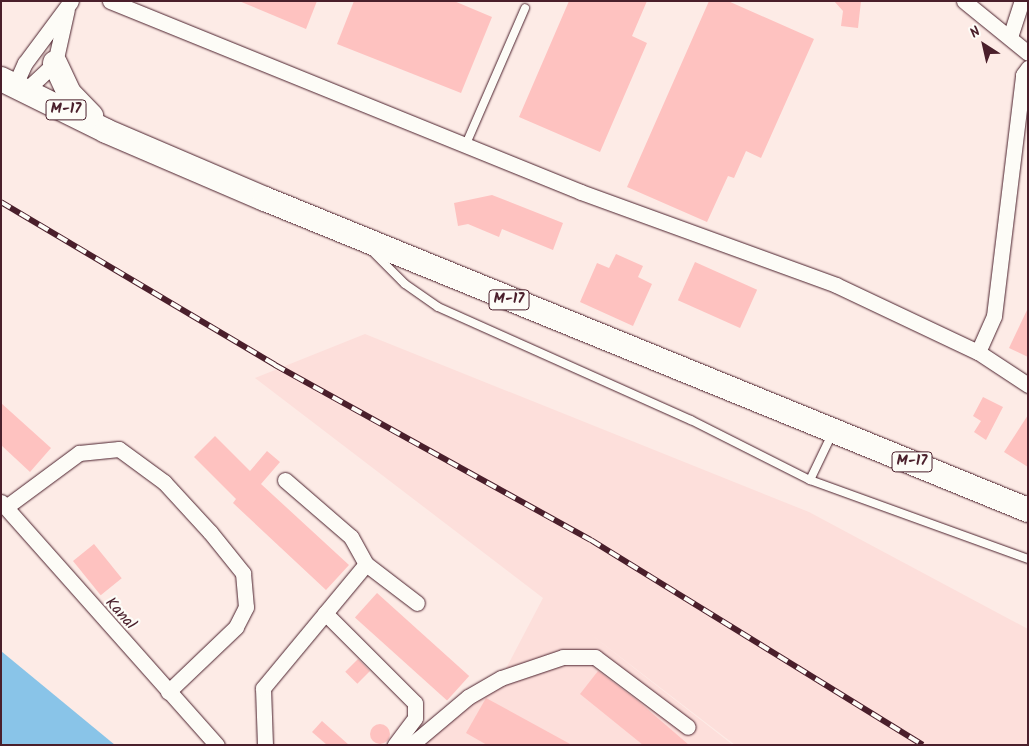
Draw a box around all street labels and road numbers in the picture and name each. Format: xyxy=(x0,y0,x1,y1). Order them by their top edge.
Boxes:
road number: M-17 xyxy=(45,98,87,122)
road number: M-17 xyxy=(488,288,530,312)
road number: M-17 xyxy=(891,450,933,474)
street label: Kanal xyxy=(101,594,139,634)

